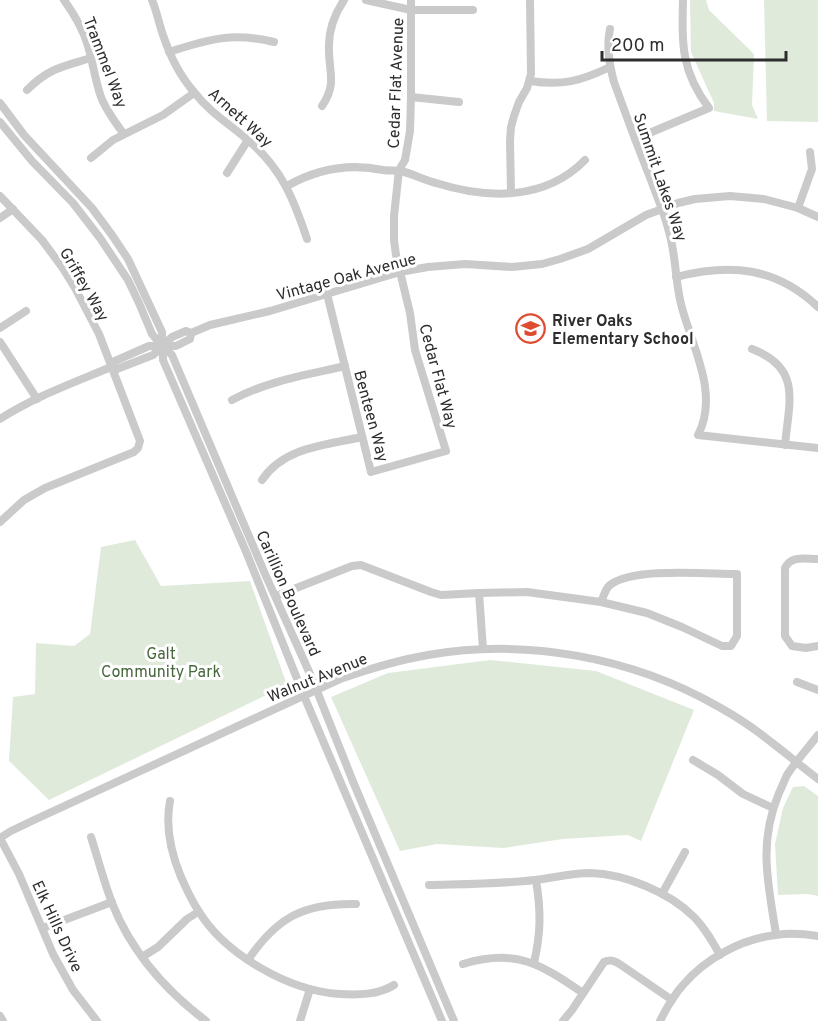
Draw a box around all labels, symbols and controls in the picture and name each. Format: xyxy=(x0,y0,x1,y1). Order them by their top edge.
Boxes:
street label: Trammel Way xyxy=(78,14,131,111)
street label: Cedar Flat Avenue xyxy=(385,17,409,149)
scale bar xyxy=(602,24,786,62)
text: 200 m xyxy=(611,35,664,58)
street label: Arnett Way xyxy=(203,84,276,153)
street label: Summit Lakes Way xyxy=(628,111,690,245)
street label: Griffey Way xyxy=(54,244,112,326)
street label: Vintage Oak Avenue xyxy=(274,250,419,306)
place label: River Oaks Elementary School xyxy=(552,312,694,350)
school or university icon: River Oaks Elementary School xyxy=(515,313,547,345)
street label: Cedar Flat Way xyxy=(413,322,461,431)
street label: Benteen Way xyxy=(348,368,392,465)
street label: Carillion Boulevard xyxy=(250,528,324,660)
park label: Galt Community Park xyxy=(101,645,221,683)
street label: Walnut Avenue xyxy=(265,650,371,708)
street label: Elk Hills Drive xyxy=(26,878,86,976)

